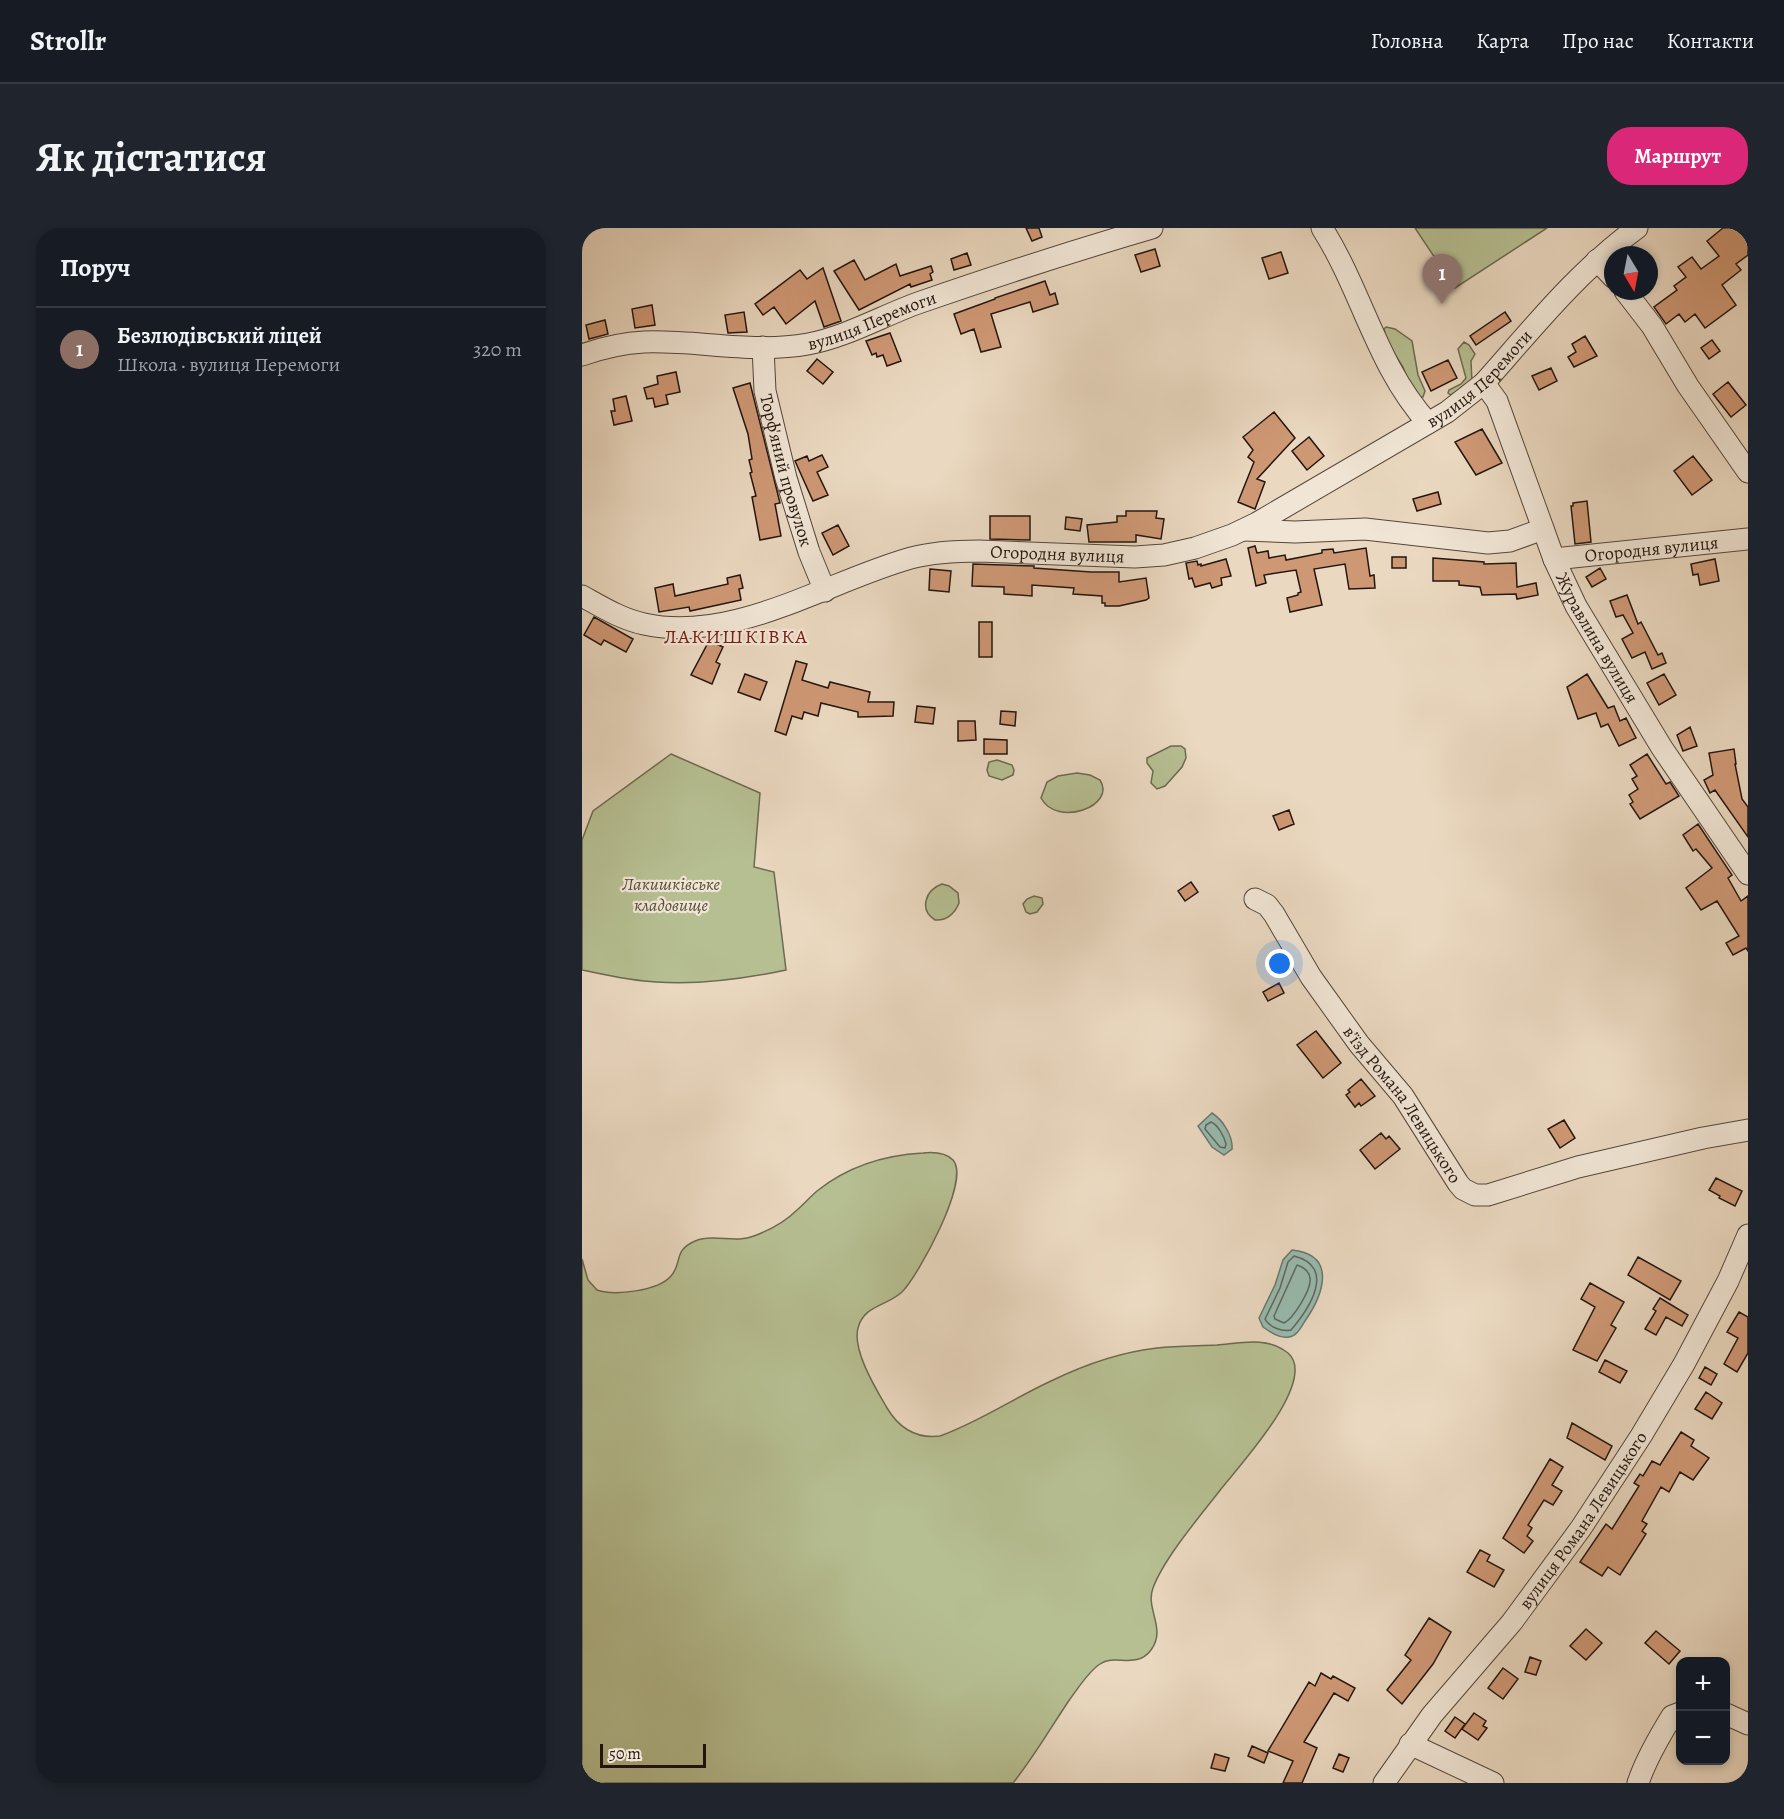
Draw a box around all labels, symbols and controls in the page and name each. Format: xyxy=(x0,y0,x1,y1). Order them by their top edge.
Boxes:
text: Strollr xyxy=(30,22,106,60)
text: Головна xyxy=(1371,27,1443,55)
text: Карта xyxy=(1476,27,1529,55)
text: Про нас xyxy=(1562,27,1634,55)
text: Контакти xyxy=(1667,27,1754,55)
button: Маршрут xyxy=(1607,127,1748,185)
text: Як дістатися xyxy=(36,128,267,185)
north arrow xyxy=(1604,246,1658,300)
text: Поруч xyxy=(60,250,131,285)
pin: 1 xyxy=(1422,254,1462,304)
street label: вулиця Перемоги xyxy=(806,286,939,356)
text: Безлюдівський ліцей xyxy=(117,321,322,351)
street label: вулиця Перемоги xyxy=(1422,324,1537,433)
text: 1 xyxy=(76,336,83,363)
text: 320 m xyxy=(473,336,522,363)
text: Школа · вулиця Перемоги xyxy=(117,351,340,378)
street label: Торф'яний провулок xyxy=(754,391,819,549)
street label: Огородня вулиця xyxy=(1583,530,1719,568)
street label: Огородня вулиця xyxy=(990,539,1125,569)
street label: Журавлина вулиця xyxy=(1550,569,1644,708)
district label: ЛАКИШКІВКА xyxy=(664,623,808,650)
park label: Лакишківське кладовище xyxy=(621,872,721,917)
your location xyxy=(1265,949,1294,978)
street label: в’їзд Романа Левицького xyxy=(1338,1021,1467,1188)
street label: вулиця Романа Левицького xyxy=(1513,1427,1653,1614)
map controls xyxy=(1676,1657,1730,1765)
button: + xyxy=(1676,1657,1730,1711)
button: − xyxy=(1676,1711,1730,1765)
scale bar xyxy=(600,1741,706,1768)
text: 50 m xyxy=(609,1743,641,1765)

